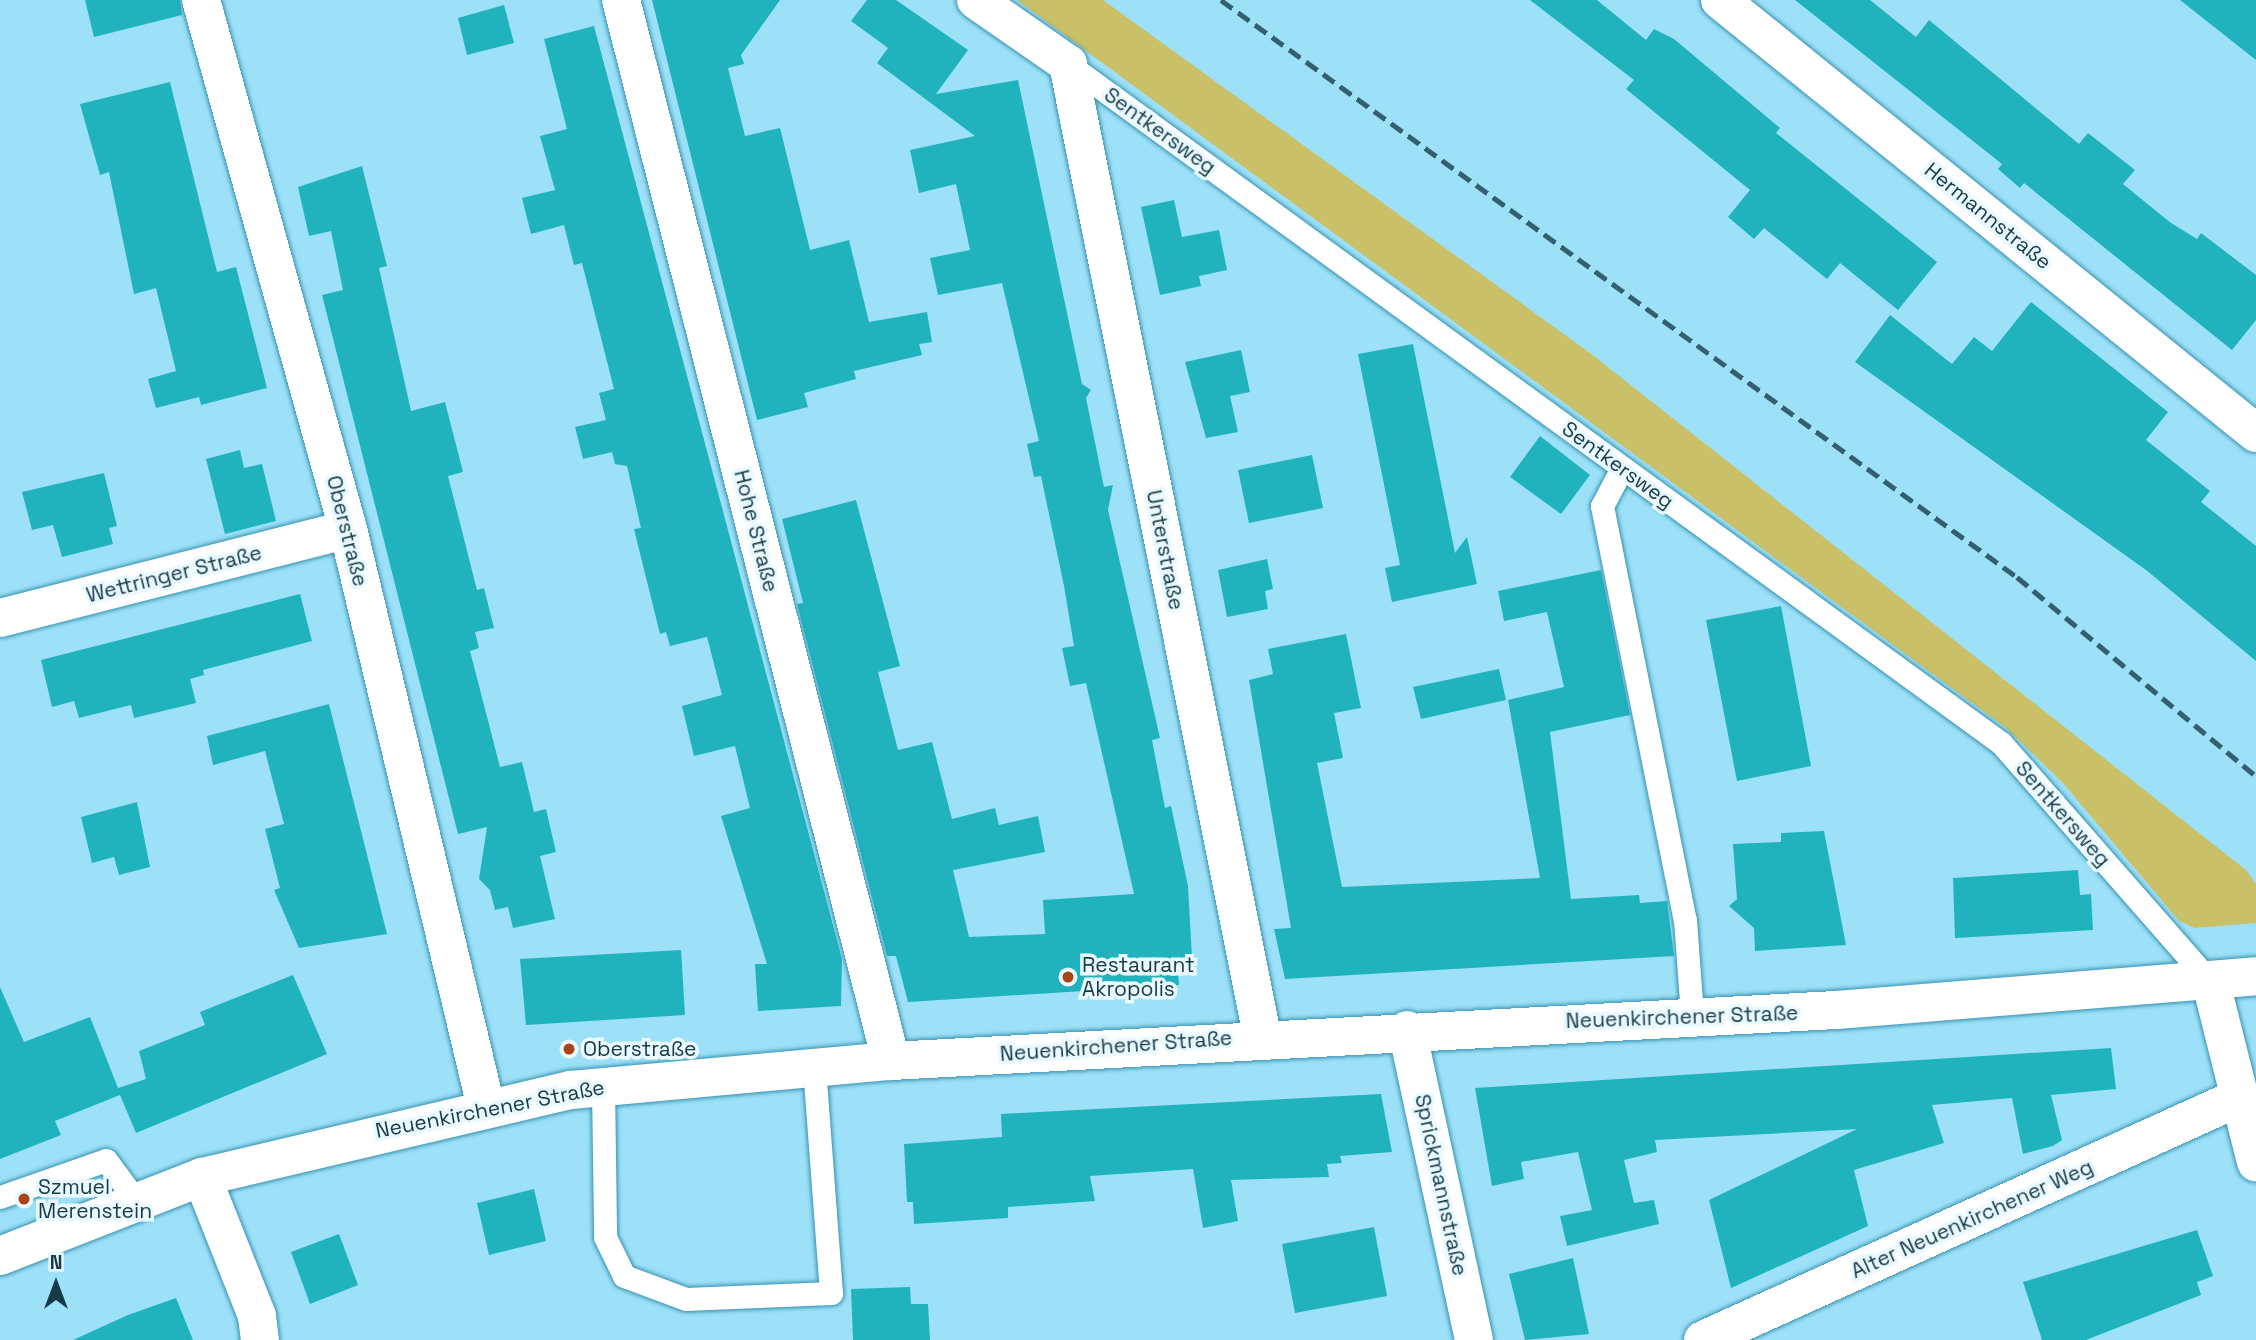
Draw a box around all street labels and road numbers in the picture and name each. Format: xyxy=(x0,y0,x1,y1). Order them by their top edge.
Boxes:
street label: Sentkersweg xyxy=(1099,82,1221,180)
street label: Hermannstraße xyxy=(1920,157,2056,275)
street label: Sentkersweg xyxy=(1557,416,1679,514)
street label: Hohe Straße xyxy=(729,467,783,595)
street label: Oberstraße xyxy=(321,473,373,589)
street label: Unterstraße xyxy=(1141,488,1189,612)
street label: Wettringer Straße xyxy=(84,540,264,608)
street label: Sentkersweg xyxy=(2010,756,2116,872)
street label: Neuenkirchener Straße xyxy=(1565,1000,1799,1034)
street label: Neuenkirchener Straße xyxy=(999,1025,1233,1067)
street label: Neuenkirchener Straße xyxy=(373,1074,607,1144)
street label: Sprickmannstraße xyxy=(1409,1092,1473,1278)
street label: Alter Neuenkirchener Weg xyxy=(1847,1154,2097,1284)

